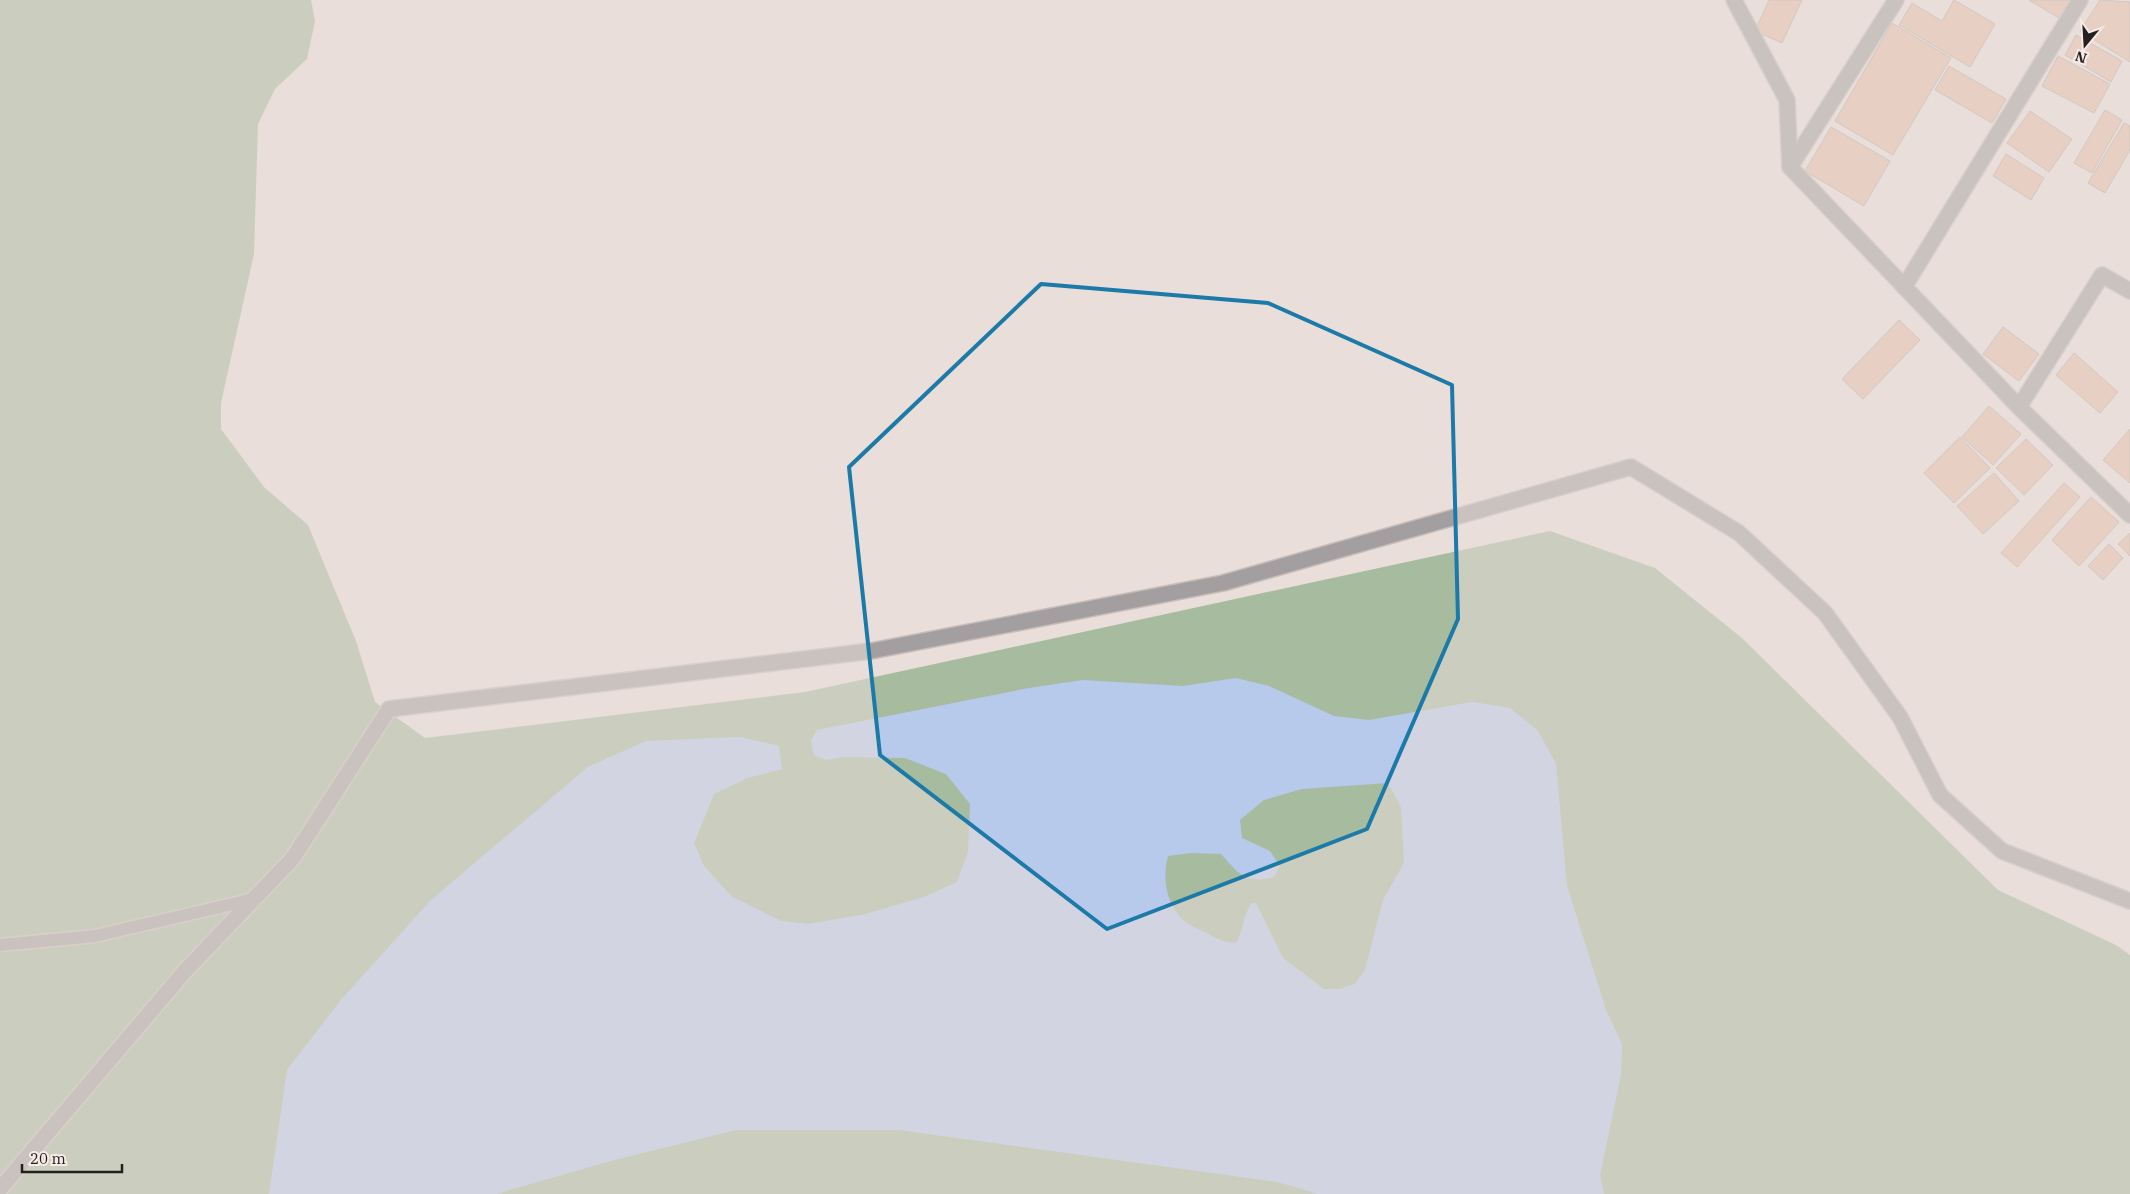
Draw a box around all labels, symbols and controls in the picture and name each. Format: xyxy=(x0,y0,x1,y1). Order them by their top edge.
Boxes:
north arrow xyxy=(2060,20,2110,70)
text: N xyxy=(2073,47,2089,68)
scale bar xyxy=(22,1142,122,1174)
text: 20 m xyxy=(30,1149,66,1168)

